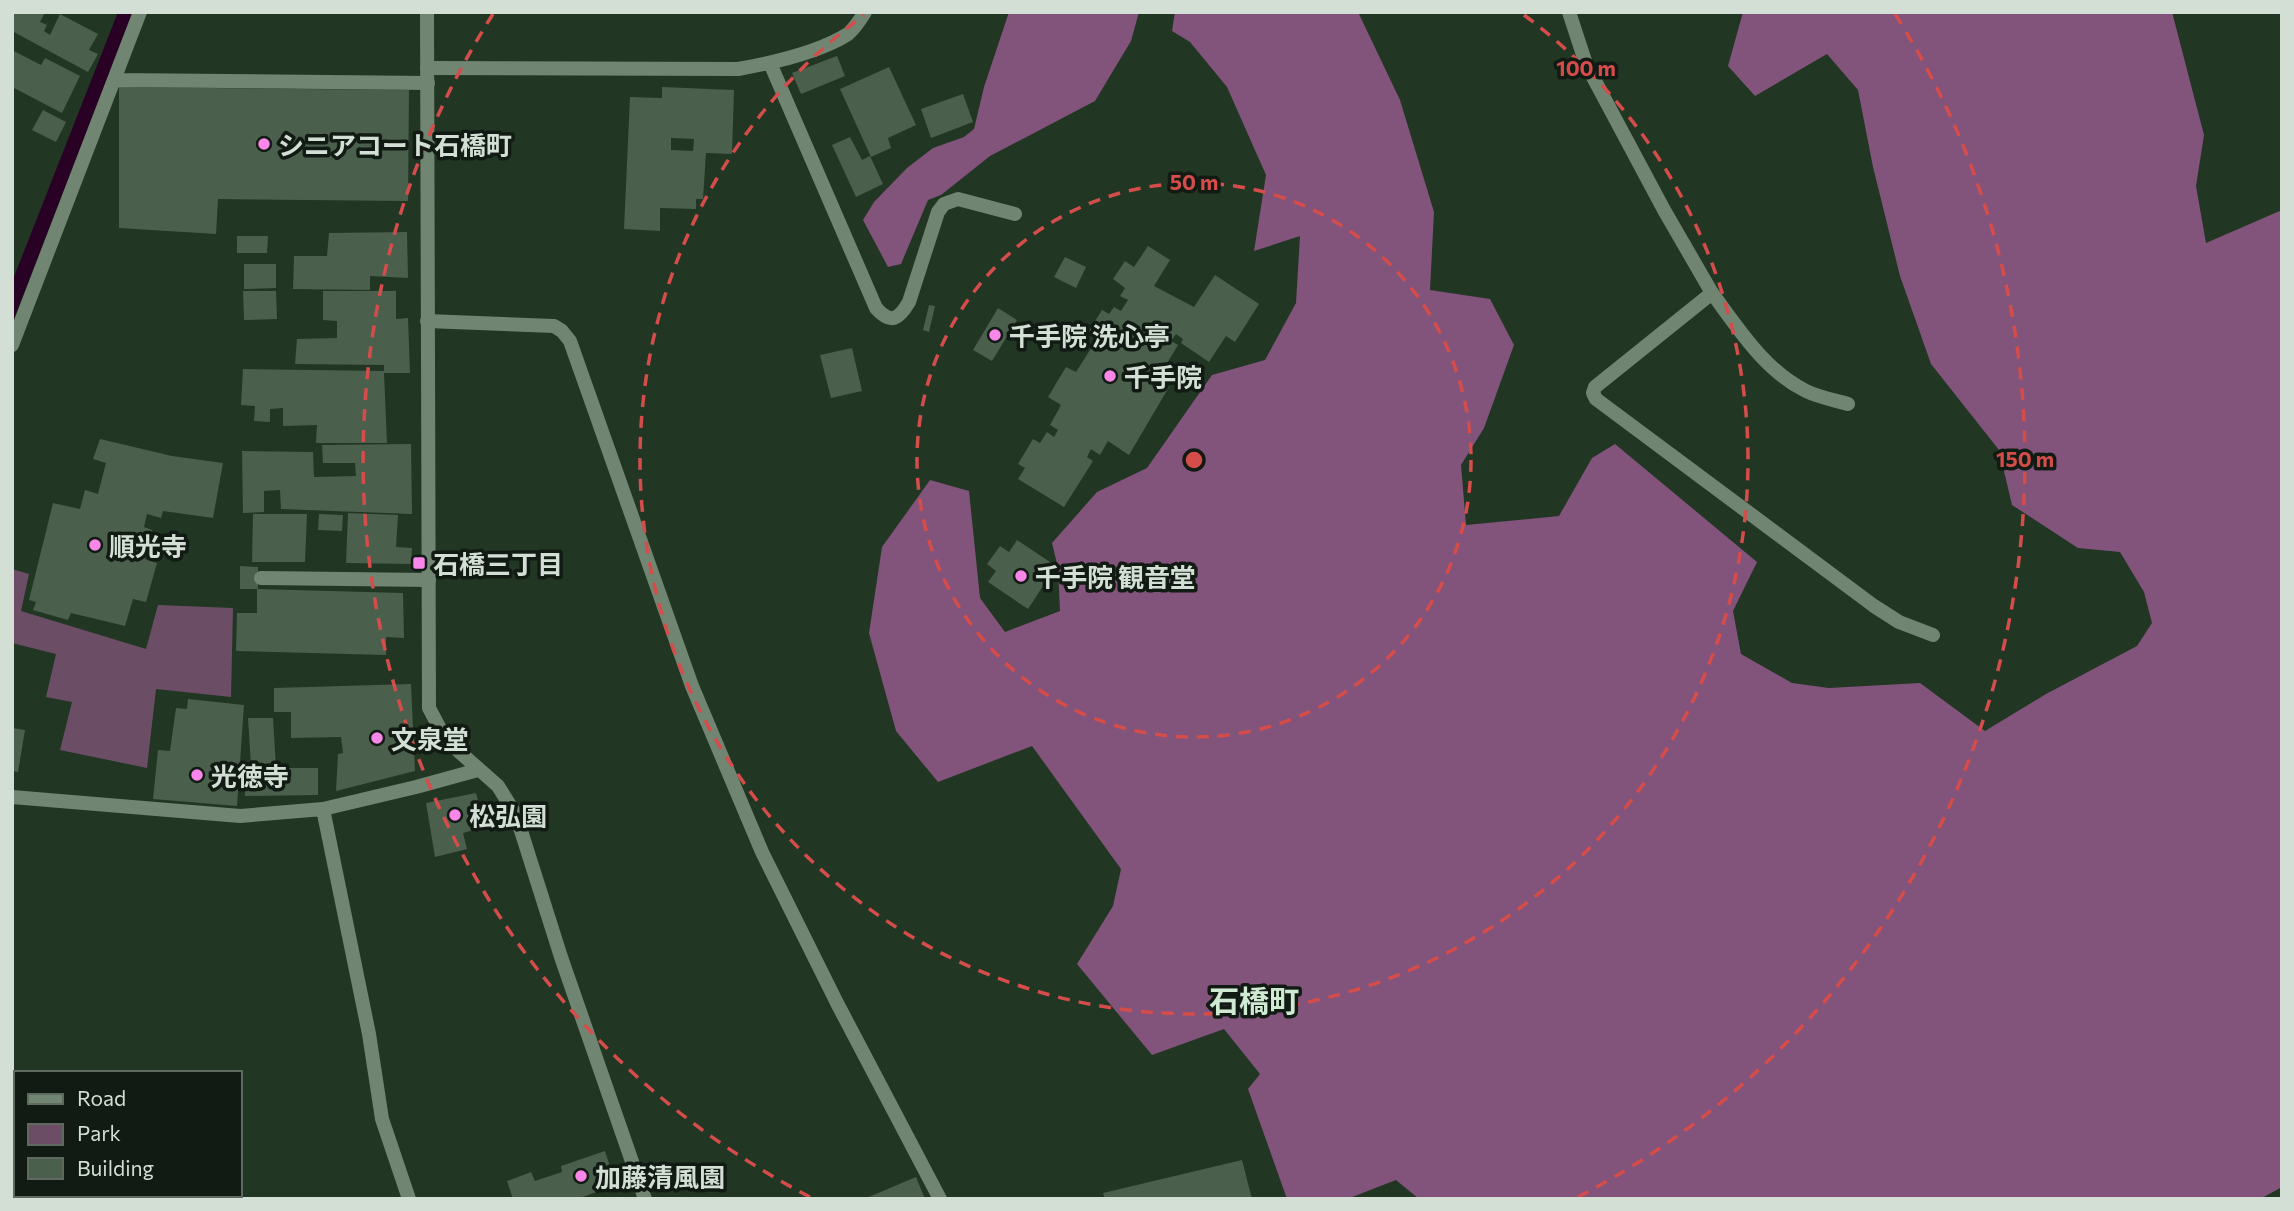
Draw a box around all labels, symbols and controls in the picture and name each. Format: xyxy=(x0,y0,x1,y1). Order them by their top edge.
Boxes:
text: 100 m xyxy=(1556,55,1616,80)
place label: シニアコート石橋町 xyxy=(278,129,512,160)
marker: シニアコート石橋町 xyxy=(256,136,272,152)
text: 50 m xyxy=(1170,169,1218,194)
place label: 千手院 洗心亭 xyxy=(1009,320,1170,351)
marker: 千手院 洗心亭 xyxy=(987,327,1003,343)
place label: 千手院 xyxy=(1124,361,1202,392)
marker: 千手院 xyxy=(1102,368,1118,384)
text: 150 m xyxy=(1996,446,2054,471)
centre of rings xyxy=(1182,448,1206,472)
place label: 順光寺 xyxy=(109,530,187,561)
marker: 順光寺 xyxy=(87,537,103,553)
place label: 石橋三丁目 xyxy=(433,548,563,579)
marker: 石橋三丁目 xyxy=(411,555,427,571)
place label: 千手院 観音堂 xyxy=(1035,561,1196,592)
marker: 千手院 観音堂 xyxy=(1013,568,1029,584)
place label: 文泉堂 xyxy=(391,723,469,754)
marker: 文泉堂 xyxy=(369,730,385,746)
place label: 光徳寺 xyxy=(211,760,289,791)
marker: 光徳寺 xyxy=(189,767,205,783)
place label: 松弘園 xyxy=(469,800,547,831)
marker: 松弘園 xyxy=(447,807,463,823)
district label: 石橋町 xyxy=(1209,981,1299,1018)
legend xyxy=(14,1071,242,1197)
text: Road xyxy=(77,1085,126,1110)
text: Park xyxy=(77,1120,121,1145)
text: Building xyxy=(77,1155,154,1180)
place label: 加藤清風園 xyxy=(595,1161,725,1192)
marker: 加藤清風園 xyxy=(573,1168,589,1184)

